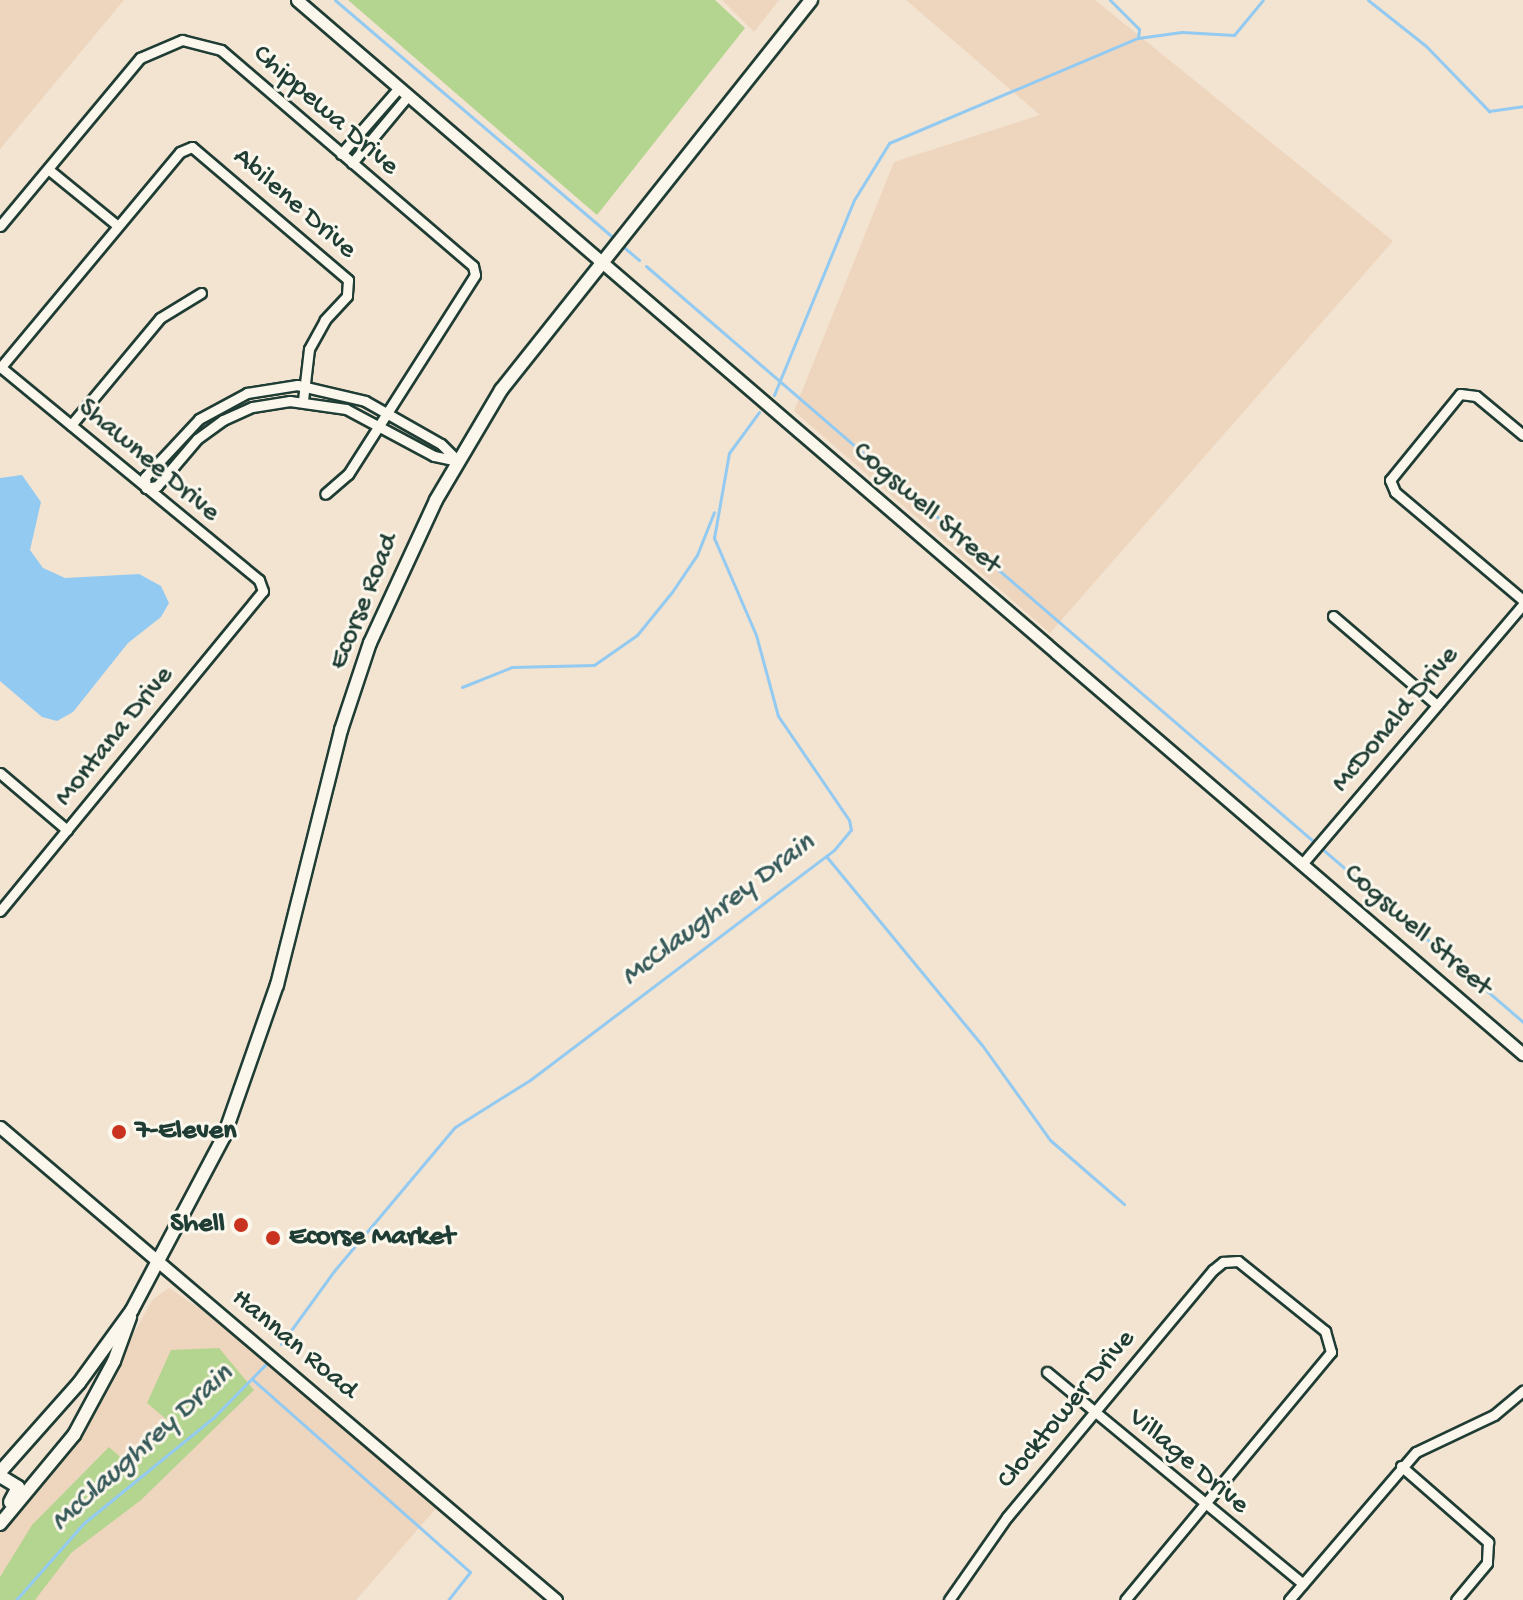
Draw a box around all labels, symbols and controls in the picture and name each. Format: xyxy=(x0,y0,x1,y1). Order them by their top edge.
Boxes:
street label: Chippewa Drive xyxy=(245,38,405,184)
street label: Abilene Drive xyxy=(225,141,363,267)
street label: Shawnee Drive xyxy=(70,392,226,530)
street label: Cogswell Street xyxy=(845,435,1007,583)
street label: Ecorse Road xyxy=(322,529,408,675)
street label: McDonald Drive xyxy=(1325,640,1467,800)
street label: Montana Drive xyxy=(48,660,182,814)
water label: McClaughrey Drain xyxy=(615,826,823,996)
street label: Cogswell Street xyxy=(1336,857,1498,1005)
place label: 7-Eleven xyxy=(135,1115,237,1149)
marker: 7-Eleven xyxy=(110,1123,128,1141)
place label: Shell xyxy=(170,1208,225,1242)
marker: Shell xyxy=(232,1216,250,1234)
place label: Ecorse Market xyxy=(289,1221,455,1255)
marker: Ecorse Market xyxy=(264,1229,282,1247)
street label: Hannan Road xyxy=(224,1282,364,1408)
street label: Clocktower Drive xyxy=(991,1324,1143,1496)
water label: McClaughrey Drain xyxy=(44,1358,242,1540)
street label: Village Drive xyxy=(1121,1402,1255,1522)

